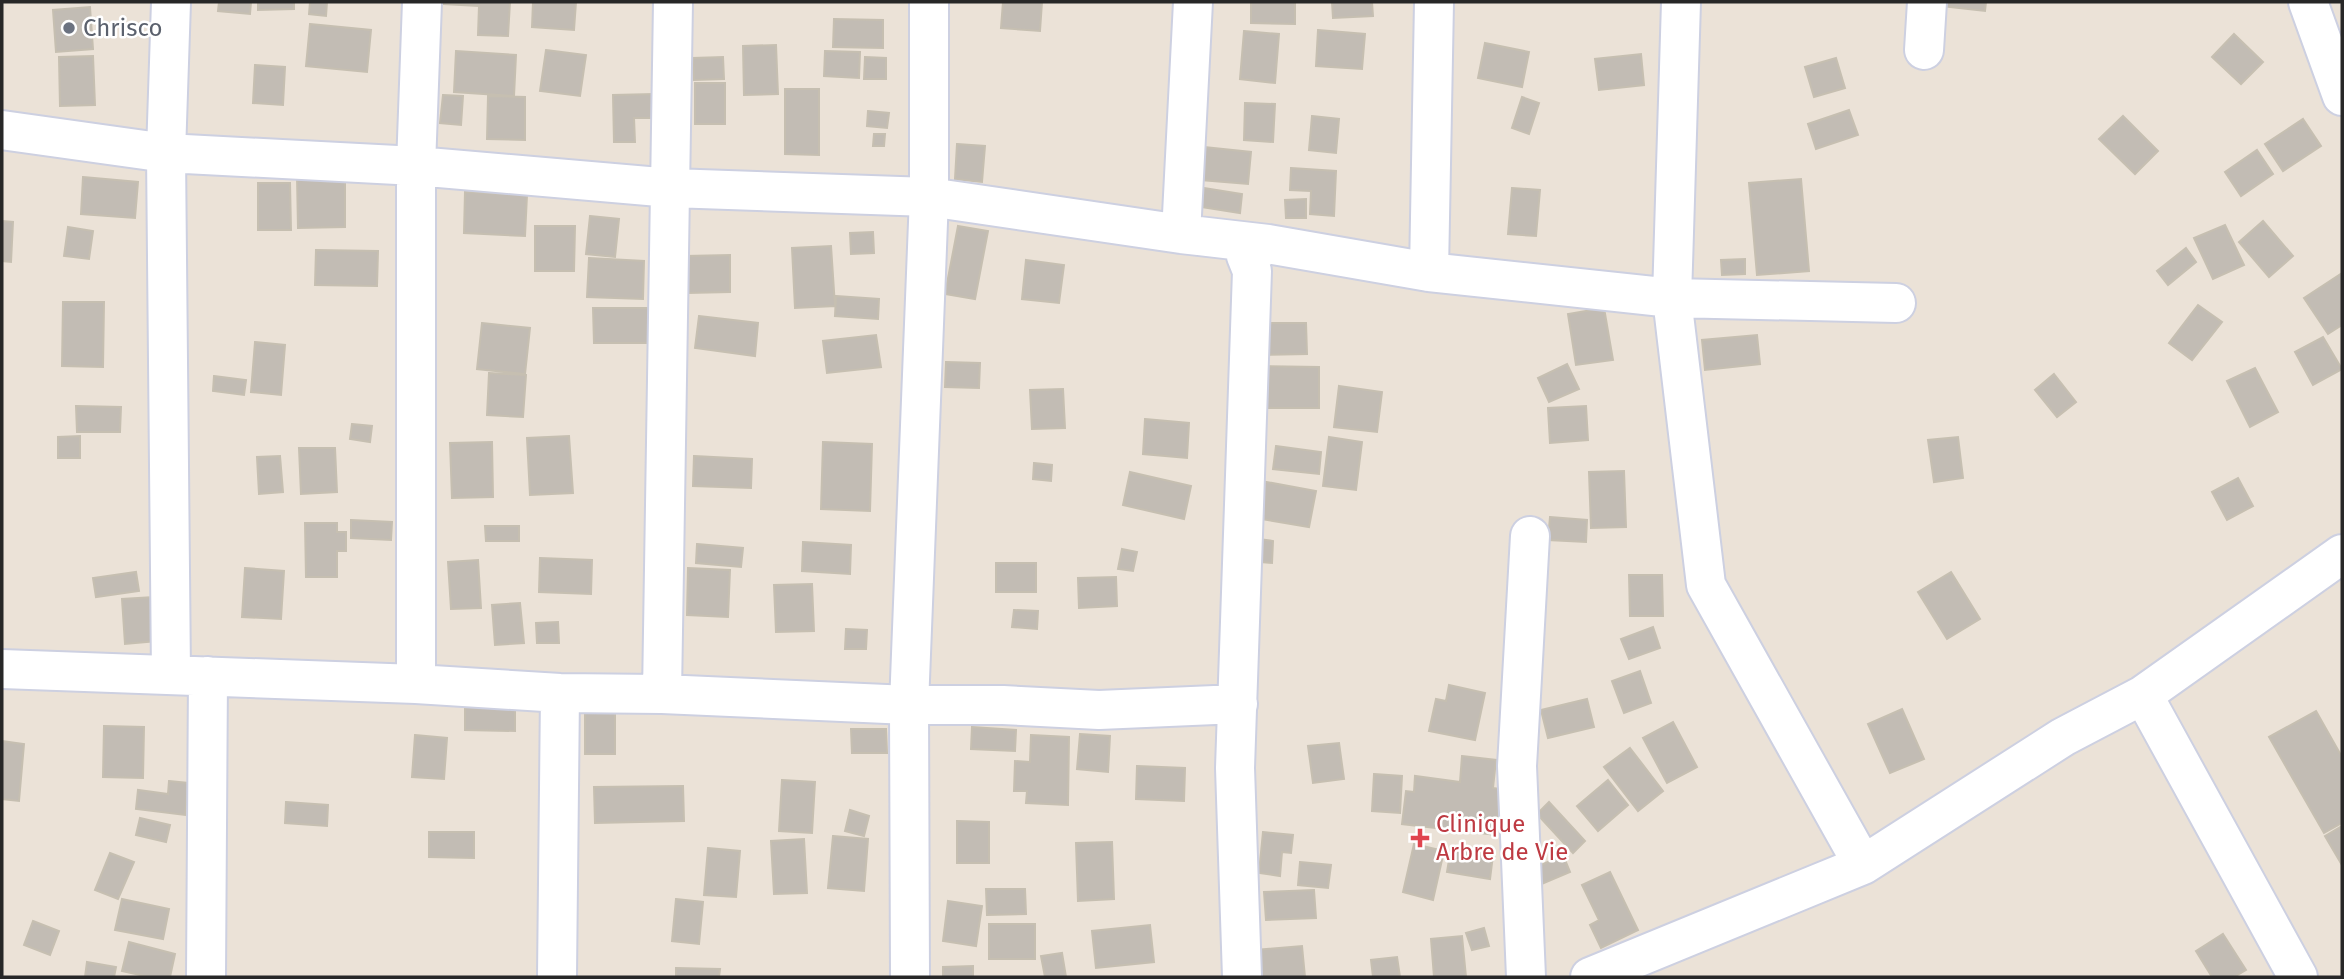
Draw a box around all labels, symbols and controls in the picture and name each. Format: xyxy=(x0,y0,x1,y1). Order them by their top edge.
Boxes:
place label: Chrisco xyxy=(83,14,163,42)
marker: Chrisco xyxy=(61,20,77,36)
place label: Clinique Arbre de Vie xyxy=(1436,810,1568,866)
marker: Clinique Arbre de Vie xyxy=(1410,828,1430,848)

